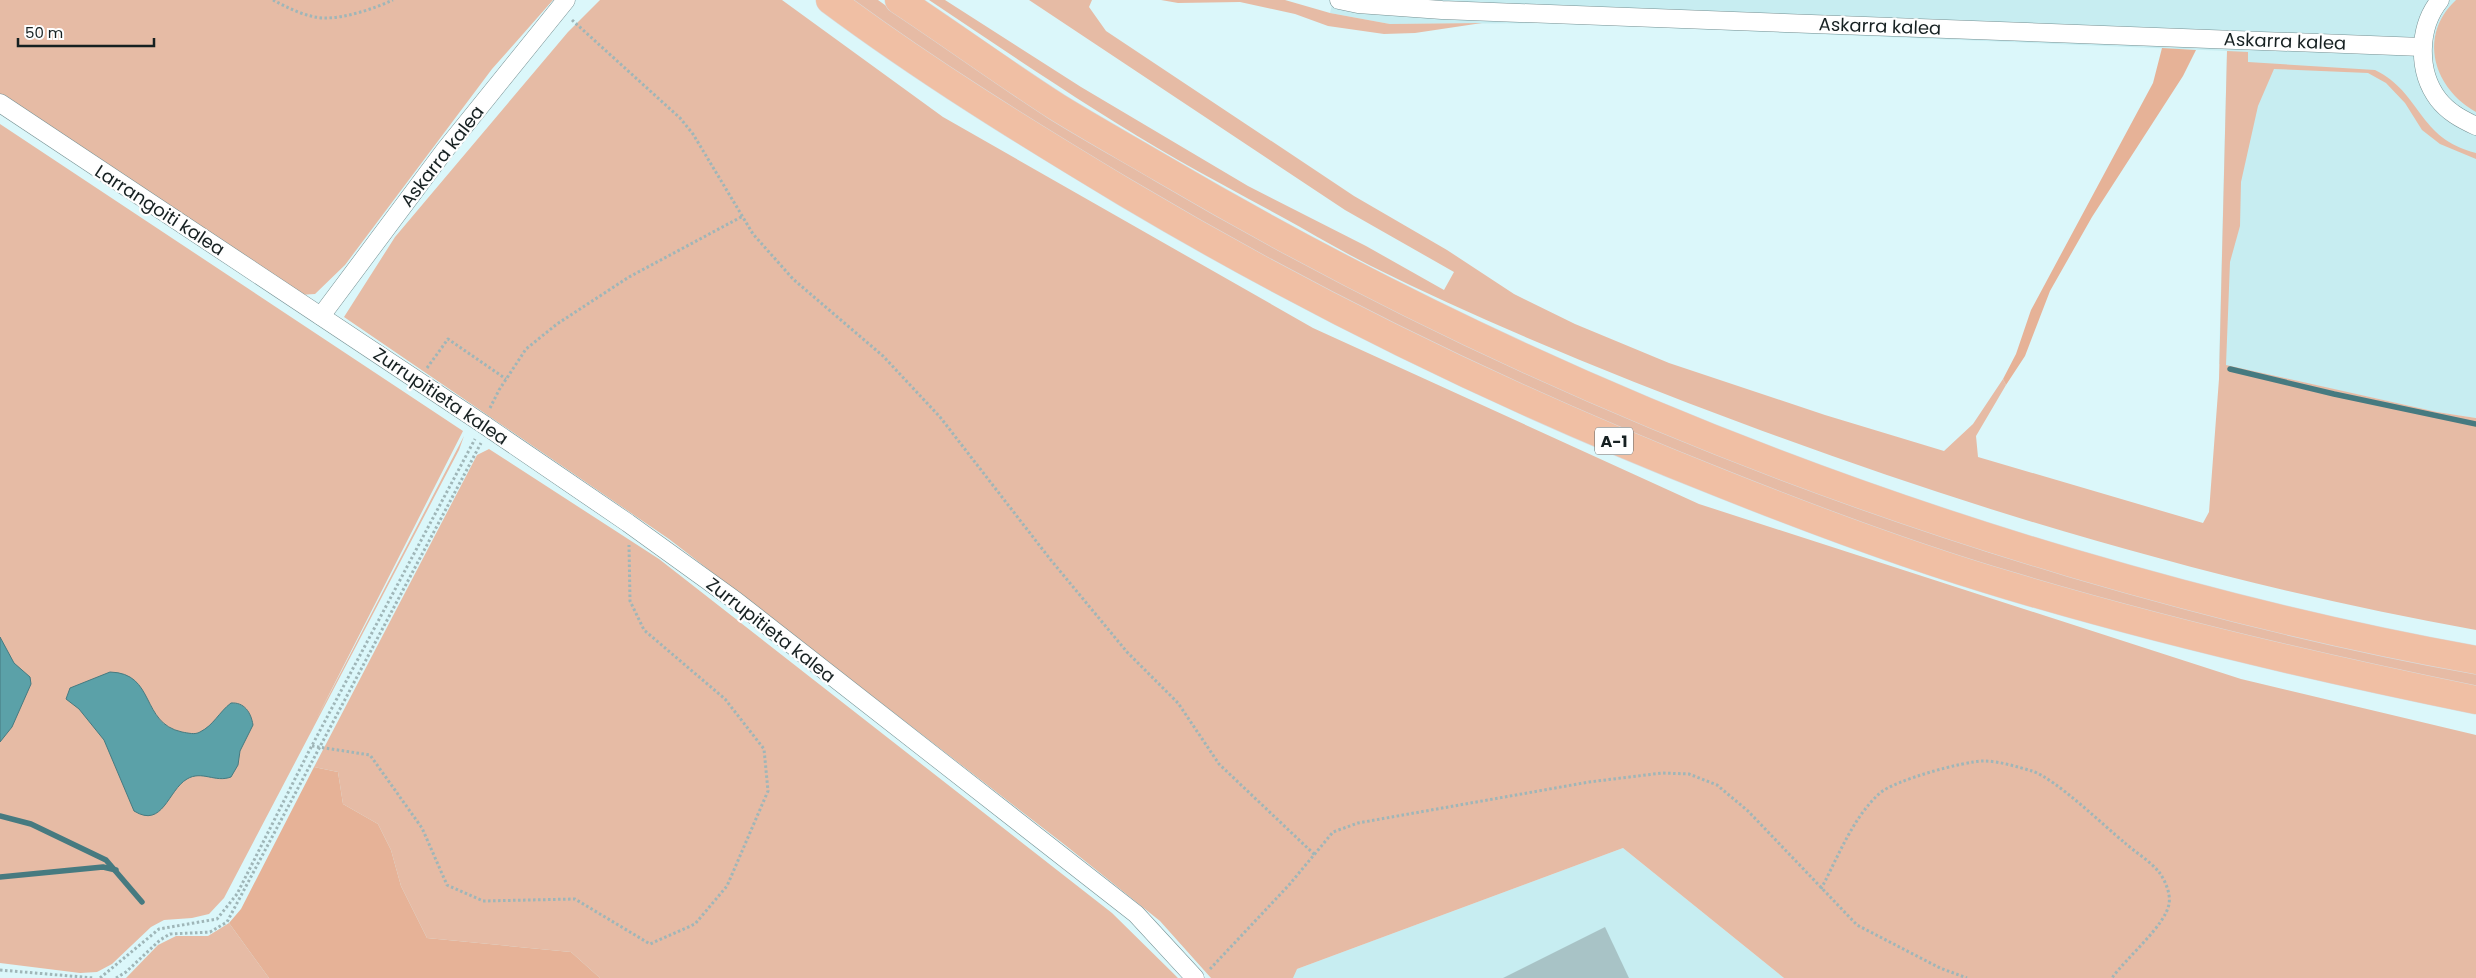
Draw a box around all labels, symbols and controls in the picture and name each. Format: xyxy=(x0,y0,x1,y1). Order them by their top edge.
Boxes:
street label: Askarra kalea xyxy=(1818,11,1942,41)
scale bar xyxy=(18,15,154,47)
text: 50 m xyxy=(25,22,63,43)
street label: Askarra kalea xyxy=(2223,26,2347,56)
street label: Askarra kalea xyxy=(394,100,490,212)
street label: Larrangoiti kalea xyxy=(90,159,230,261)
street label: Zurrupitieta kalea xyxy=(369,342,513,450)
road number: A-1 xyxy=(1595,428,1633,454)
street label: Zurrupitieta kalea xyxy=(701,572,841,688)

